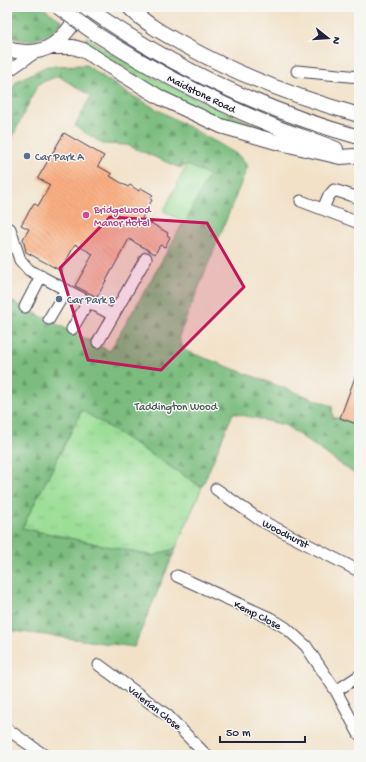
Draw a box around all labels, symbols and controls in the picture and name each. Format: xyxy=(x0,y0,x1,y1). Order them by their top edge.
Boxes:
north arrow xyxy=(308,18,348,58)
text: N xyxy=(329,35,342,46)
street label: Maidstone Road xyxy=(165,73,239,117)
marker: Car Park A xyxy=(22,151,32,161)
place label: Car Park A xyxy=(35,152,84,164)
place label: Bridgewood Manor Hotel xyxy=(93,205,152,230)
marker: Bridgewood Manor Hotel xyxy=(81,210,91,220)
marker: Car Park B xyxy=(54,294,64,304)
place label: Car Park B xyxy=(67,295,115,307)
park label: Taddington Wood xyxy=(134,402,219,414)
street label: Woodhurst xyxy=(260,518,312,552)
street label: Kemp Close xyxy=(231,599,283,633)
street label: Valerian Close xyxy=(124,683,183,733)
scale bar xyxy=(220,718,305,744)
text: 50 m xyxy=(226,727,251,741)

